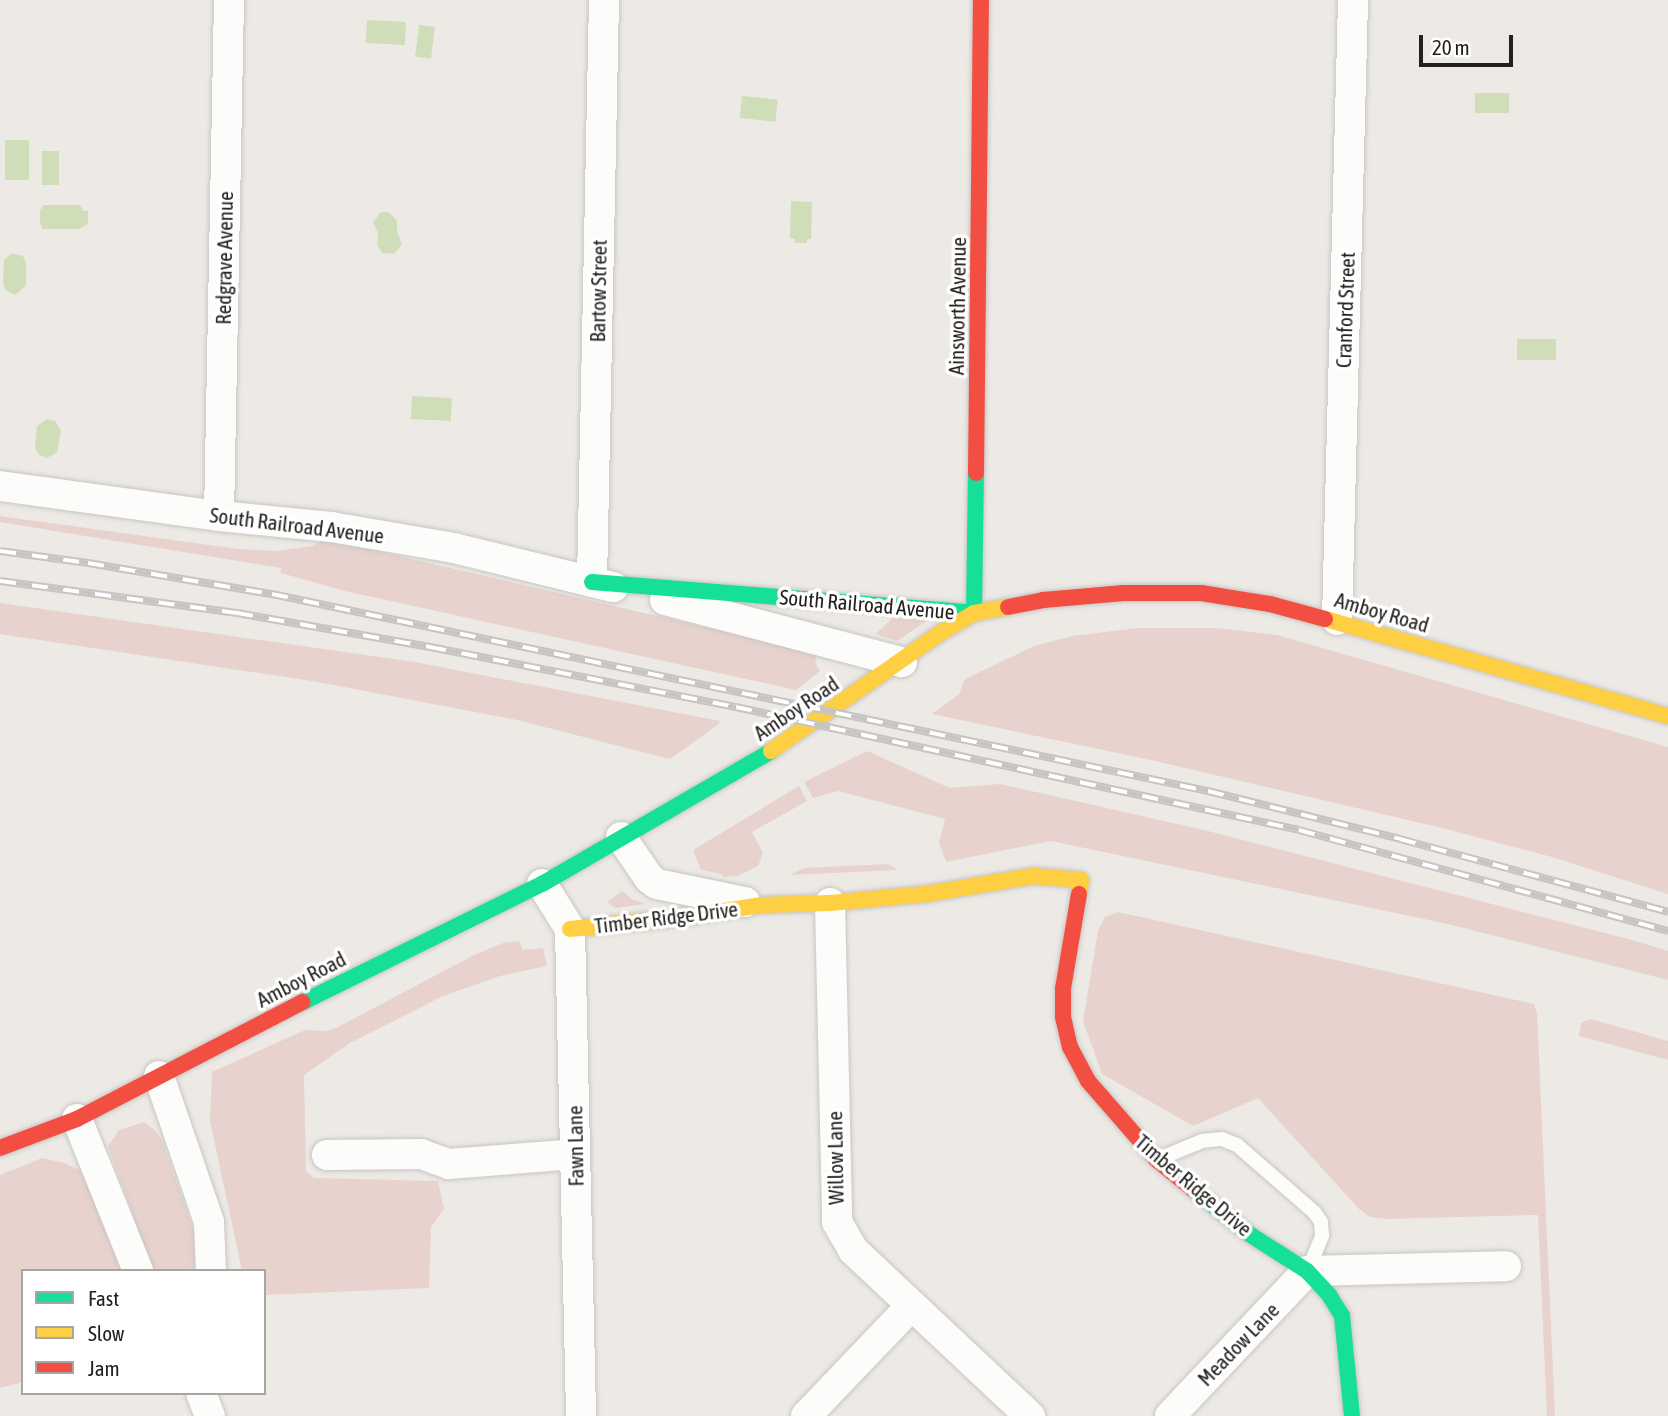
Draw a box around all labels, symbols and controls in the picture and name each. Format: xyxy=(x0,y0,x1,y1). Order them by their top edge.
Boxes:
scale bar xyxy=(1423,21,1518,65)
text: 20 m xyxy=(1432,35,1470,59)
street label: Redgrave Avenue xyxy=(210,191,238,325)
street label: Ainsworth Avenue xyxy=(943,237,971,375)
street label: Bartow Street xyxy=(585,239,611,343)
street label: Cranford Street xyxy=(1330,252,1360,368)
street label: South Railroad Avenue xyxy=(208,502,386,548)
street label: South Railroad Avenue xyxy=(779,584,955,624)
street label: Amboy Road xyxy=(1332,587,1432,637)
street label: Amboy Road xyxy=(749,671,843,745)
street label: Timber Ridge Drive xyxy=(593,896,739,938)
street label: Amboy Road xyxy=(252,946,350,1012)
street label: Fawn Lane xyxy=(562,1105,588,1187)
street label: Willow Lane xyxy=(822,1111,848,1205)
street label: Timber Ridge Drive xyxy=(1131,1129,1257,1241)
legend xyxy=(21,1269,266,1395)
text: Fast xyxy=(88,1286,119,1310)
street label: Meadow Lane xyxy=(1192,1297,1284,1391)
text: Slow xyxy=(88,1321,124,1345)
text: Jam xyxy=(88,1356,120,1380)

